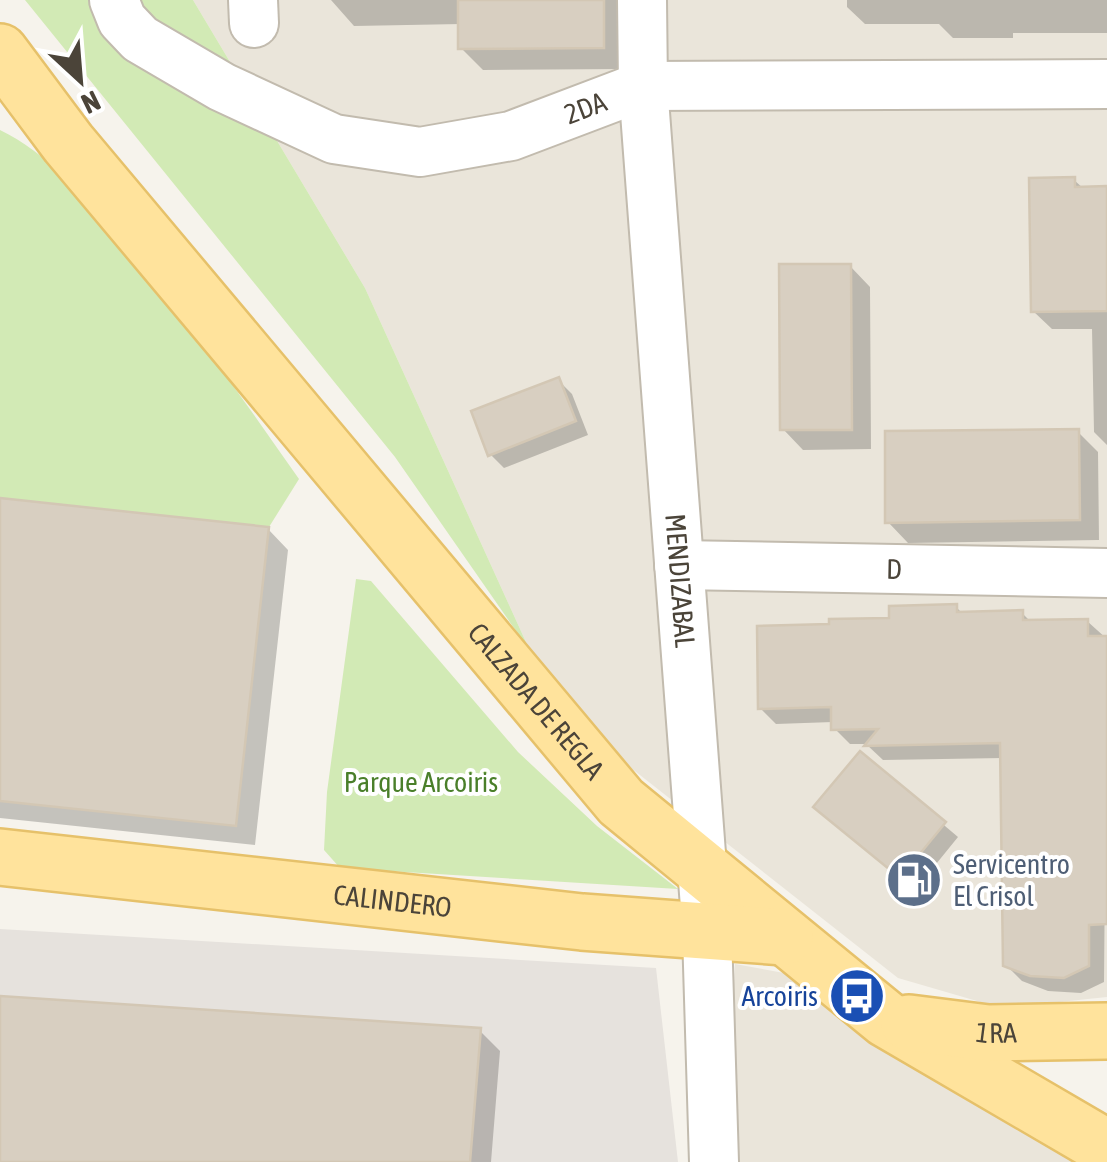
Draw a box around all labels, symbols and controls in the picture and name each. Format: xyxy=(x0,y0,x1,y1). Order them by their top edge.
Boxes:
north arrow xyxy=(30,30,130,130)
text: N xyxy=(77,84,105,120)
street label: 2DA xyxy=(560,85,611,130)
street label: MENDIZABAL xyxy=(659,512,701,649)
street label: D xyxy=(886,553,902,585)
street label: CALZADA DE REGLA xyxy=(462,617,611,786)
park label: Parque Arcoiris xyxy=(344,766,498,798)
place label: Servicentro El Crisol xyxy=(953,848,1070,912)
fuel station icon: Servicentro El Crisol xyxy=(884,850,944,910)
street label: CALINDERO xyxy=(332,878,453,923)
bus stop icon: Arcoiris xyxy=(827,966,887,1026)
place label: Arcoiris xyxy=(741,980,818,1012)
street label: 1RA xyxy=(974,1016,1017,1049)

